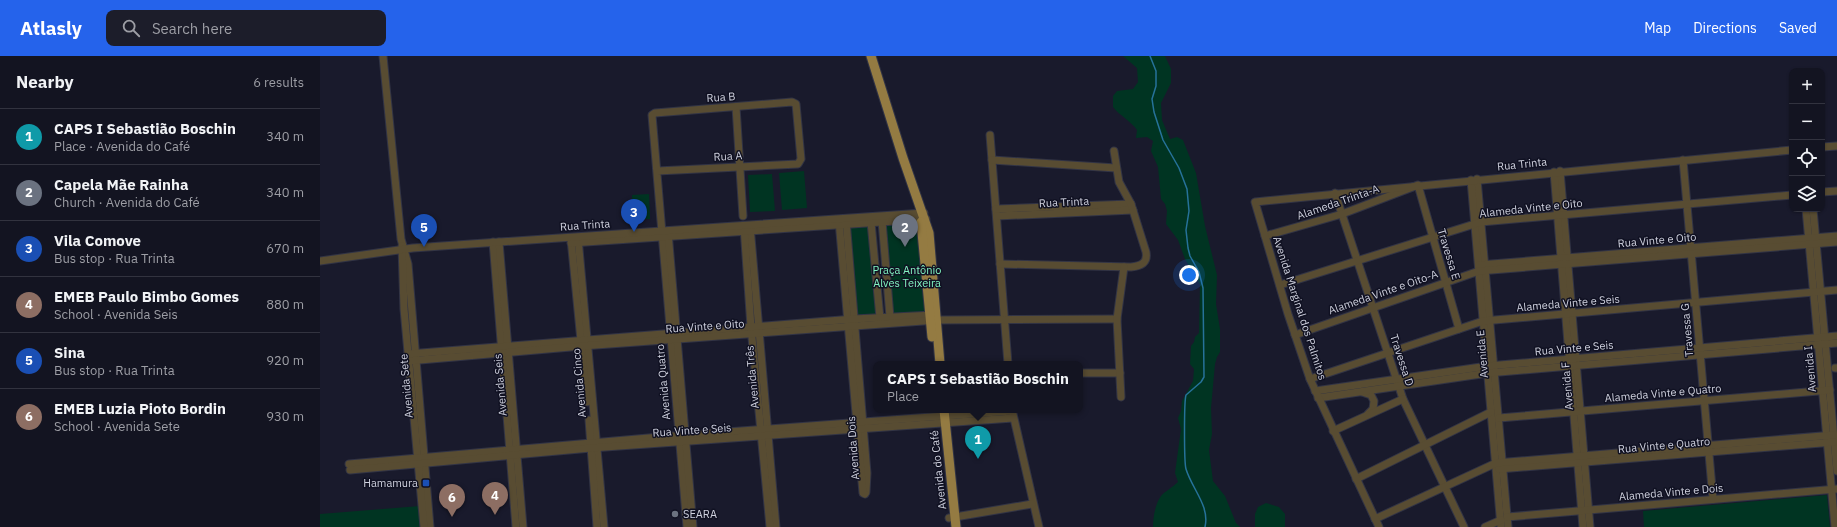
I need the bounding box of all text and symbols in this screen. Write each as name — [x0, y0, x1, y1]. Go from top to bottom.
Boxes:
search box — [106, 10, 386, 46]
text: Atlasly — [20, 16, 82, 40]
icon: search — [120, 17, 142, 39]
text: Search here — [152, 19, 232, 38]
text: Map — [1644, 19, 1671, 37]
text: Directions — [1693, 19, 1757, 37]
text: Saved — [1779, 19, 1817, 37]
map controls — [1789, 68, 1825, 212]
button: + — [1789, 68, 1825, 104]
text: Nearby — [16, 71, 74, 93]
text: 6 results — [253, 74, 304, 91]
street label: Rua B — [706, 89, 736, 105]
button: − — [1789, 104, 1825, 140]
text: CAPS I Sebastião Boschin — [54, 119, 236, 138]
text: 1 — [25, 128, 33, 145]
text: 340 m — [266, 128, 304, 145]
text: Place · Avenida do Café — [54, 138, 190, 155]
button: locate — [1789, 140, 1825, 176]
street label: Rua A — [713, 148, 743, 164]
street label: Rua Trinta — [1496, 154, 1548, 174]
text: Capela Mãe Rainha — [54, 175, 188, 194]
button: layers — [1789, 176, 1825, 212]
street label: Alameda Trinta-A — [1295, 181, 1381, 223]
text: 2 — [25, 184, 33, 201]
text: 340 m — [266, 184, 304, 201]
text: Church · Avenida do Café — [54, 194, 200, 211]
street label: Rua Trinta — [1039, 194, 1090, 210]
street label: Alameda Vinte e Oito — [1479, 196, 1583, 220]
pin: 3 — [621, 199, 647, 232]
pin: 5 — [411, 214, 437, 247]
pin: 2 — [892, 214, 918, 247]
street label: Rua Trinta — [559, 216, 611, 234]
street label: Travessa E — [1435, 227, 1463, 281]
street label: Rua Vinte e Oito — [1617, 230, 1697, 250]
text: Vila Comove — [54, 231, 141, 250]
street label: Avenida Marginal dos Palmitos — [1270, 234, 1330, 382]
text: 3 — [25, 240, 33, 257]
text: 670 m — [266, 240, 304, 257]
text: Bus stop · Rua Trinta — [54, 250, 175, 267]
park label: Praça Antônio Alves Teixeira — [873, 263, 941, 290]
your location — [1179, 265, 1199, 285]
street label: Alameda Vinte e Oito-A — [1326, 267, 1440, 317]
text: EMEB Paulo Bimbo Gomes — [54, 287, 239, 306]
street label: Alameda Vinte e Seis — [1516, 292, 1620, 314]
text: 4 — [25, 296, 33, 313]
text: 880 m — [266, 296, 304, 313]
street label: Travessa G — [1678, 303, 1696, 357]
text: School · Avenida Seis — [54, 306, 178, 323]
street label: Rua Vinte e Oito — [665, 316, 745, 336]
street label: Avenida E — [1473, 329, 1491, 379]
street label: Travessa D — [1387, 332, 1417, 388]
street label: Rua Vinte e Seis — [1534, 338, 1614, 358]
text: Sina — [54, 343, 85, 362]
street label: Avenida Quatro — [653, 344, 673, 420]
street label: Avenida Três — [742, 345, 762, 409]
street label: Avenida I — [1801, 345, 1819, 393]
street label: Avenida Cinco — [569, 348, 589, 418]
text: 5 — [25, 352, 33, 369]
text: 920 m — [266, 352, 304, 369]
street label: Avenida Sete — [396, 353, 416, 419]
street label: Avenida Seis — [490, 353, 510, 417]
popup — [873, 361, 1083, 413]
street label: Avenida F — [1558, 361, 1576, 411]
text: Bus stop · Rua Trinta — [54, 362, 175, 379]
text: CAPS I Sebastião Boschin — [887, 369, 1069, 388]
street label: Alameda Vinte e Quatro — [1604, 381, 1722, 405]
text: Place — [887, 388, 919, 405]
text: EMEB Luzia Pioto Bordin — [54, 399, 226, 418]
text: 6 — [25, 408, 33, 425]
text: 930 m — [266, 408, 304, 425]
street label: Avenida Dois — [844, 416, 862, 480]
text: School · Avenida Sete — [54, 418, 180, 435]
street label: Rua Vinte e Seis — [652, 420, 732, 440]
pin: 1 — [965, 426, 991, 459]
street label: Avenida do Café — [927, 430, 949, 510]
street label: Rua Vinte e Quatro — [1617, 434, 1711, 456]
place label: Hamamura — [363, 476, 418, 490]
marker: Hamamura — [421, 478, 431, 488]
street label: Alameda Vinte e Dois — [1618, 480, 1724, 504]
pin: 4 — [482, 482, 508, 515]
pin: 6 — [439, 484, 465, 517]
place label: SEARA — [683, 507, 717, 521]
marker: SEARA — [670, 509, 680, 519]

